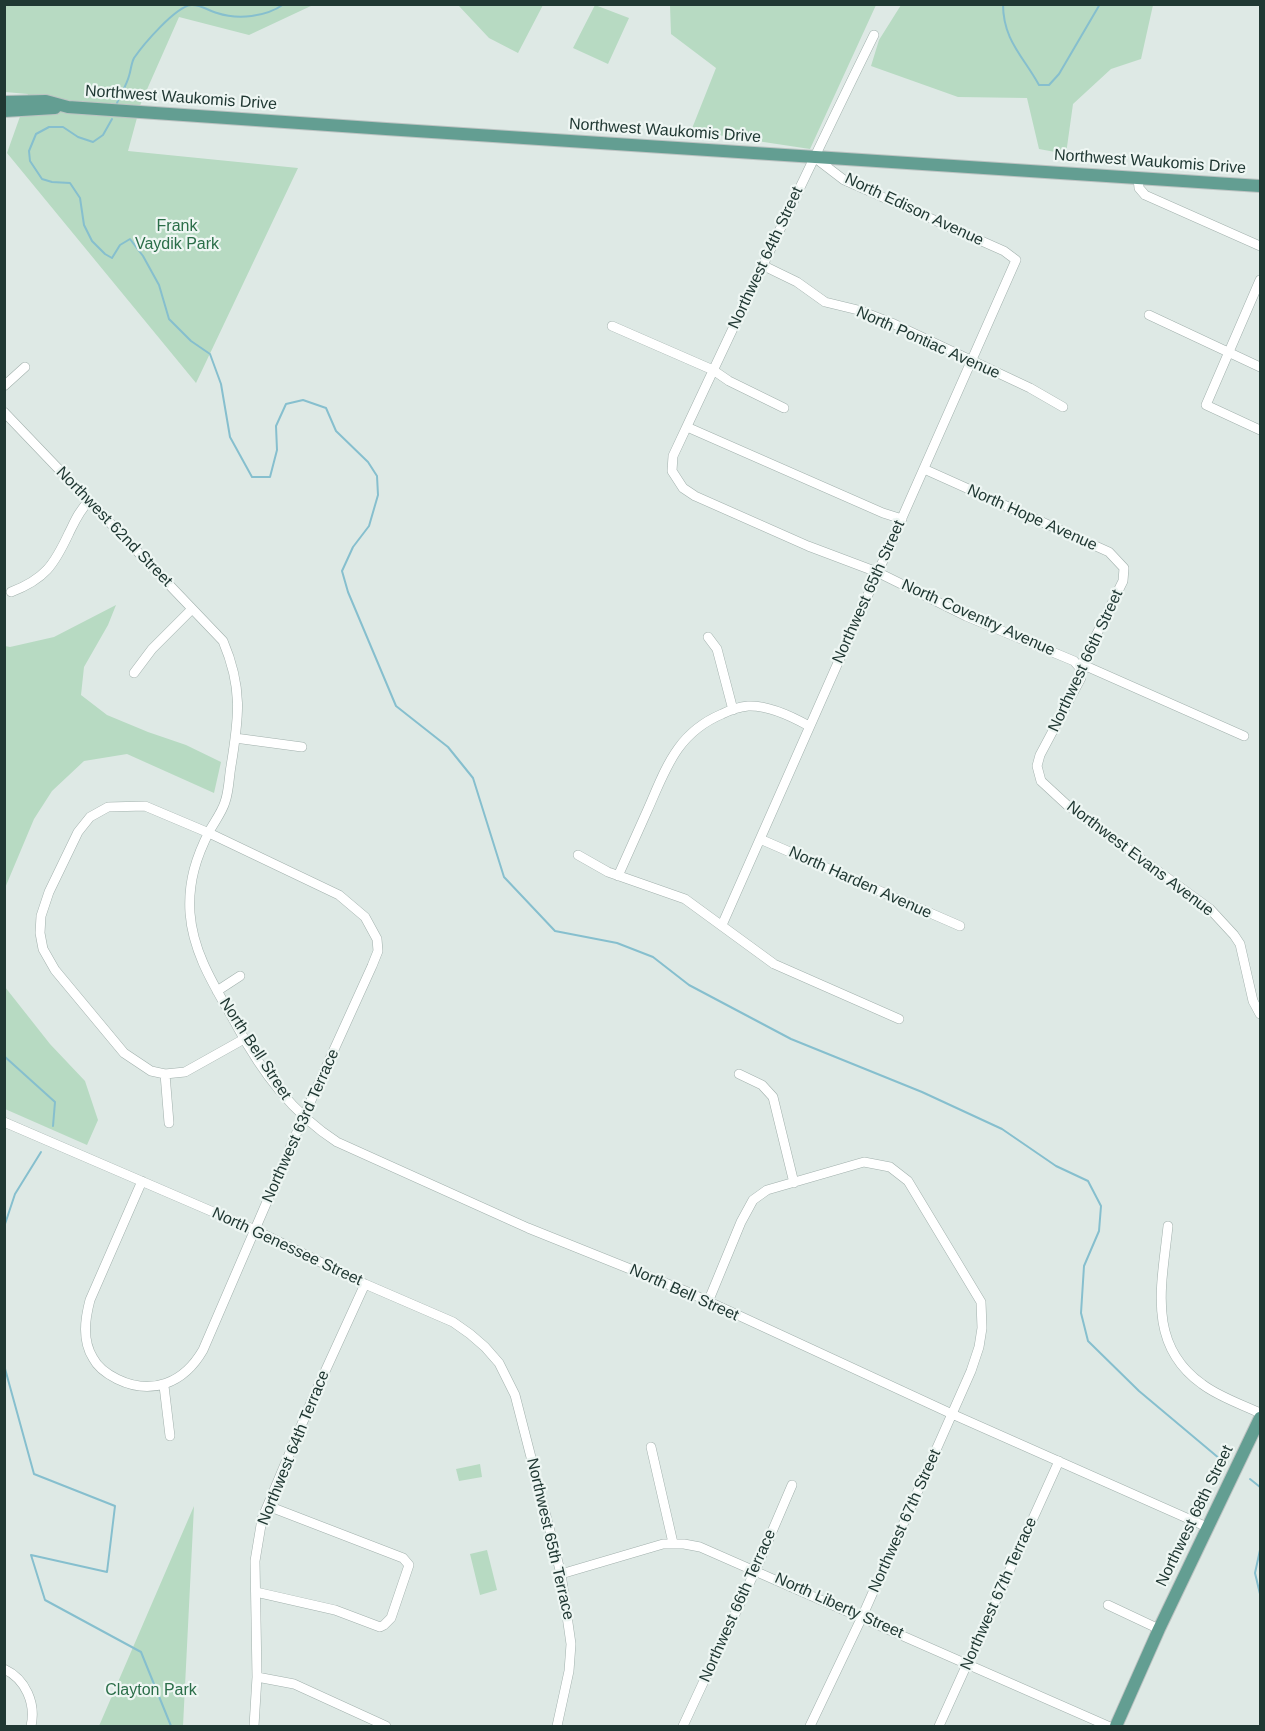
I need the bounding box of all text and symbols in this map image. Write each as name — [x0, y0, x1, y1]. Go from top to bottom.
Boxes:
street label: Northwest Waukomis Drive — [84, 82, 278, 114]
street label: Northwest Waukomis Drive — [568, 115, 762, 147]
street label: Northwest Waukomis Drive — [1053, 146, 1247, 178]
street label: North Edison Avenue — [842, 169, 986, 251]
street label: Northwest 64th Street — [725, 184, 807, 332]
park label: Frank Vaydik Park — [135, 217, 219, 255]
street label: North Pontiac Avenue — [853, 303, 1003, 383]
street label: Northwest 62nd Street — [52, 463, 176, 591]
street label: North Hope Avenue — [964, 481, 1100, 555]
street label: Northwest 65th Street — [829, 517, 909, 667]
street label: North Coventry Avenue — [898, 575, 1058, 661]
street label: Northwest 66th Street — [1045, 587, 1127, 735]
street label: Northwest Evans Avenue — [1063, 797, 1217, 921]
street label: North Harden Avenue — [786, 843, 934, 923]
street label: North Bell Street — [215, 995, 295, 1103]
street label: Northwest 63rd Terrace — [258, 1046, 344, 1206]
street label: North Genessee Street — [209, 1204, 365, 1290]
street label: North Bell Street — [626, 1260, 742, 1326]
street label: Northwest 64th Terrace — [254, 1368, 334, 1528]
street label: Northwest 68th Street — [1152, 1442, 1238, 1590]
street label: Northwest 67th Street — [865, 1446, 945, 1596]
street label: Northwest 65th Terrace — [522, 1456, 578, 1622]
street label: Northwest 67th Terrace — [957, 1515, 1041, 1673]
street label: Northwest 66th Terrace — [696, 1527, 780, 1685]
street label: North Liberty Street — [772, 1569, 906, 1643]
park label: Clayton Park — [105, 1681, 197, 1701]

